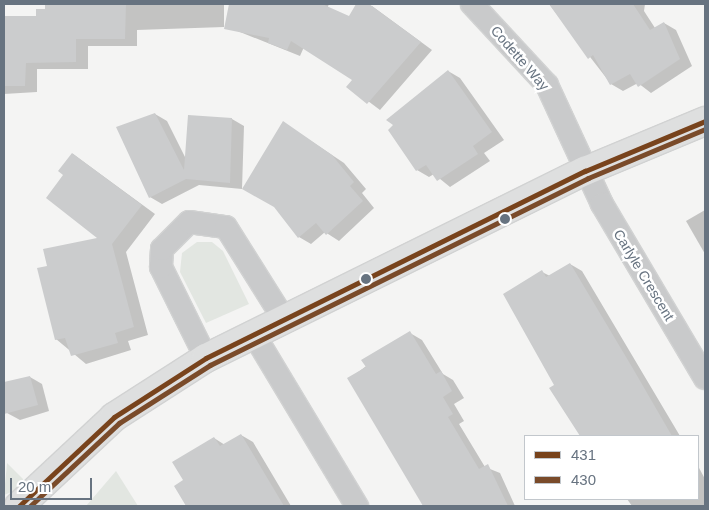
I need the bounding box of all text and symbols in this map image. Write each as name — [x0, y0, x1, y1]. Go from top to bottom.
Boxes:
street label: Codette Way — [487, 22, 553, 94]
unlabelled marker — [500, 214, 510, 224]
street label: Carlyle Crescent — [610, 226, 678, 324]
unlabelled marker — [361, 274, 371, 284]
legend — [524, 435, 699, 500]
text: 431 — [571, 446, 596, 463]
scale bar — [12, 468, 95, 500]
text: 430 — [571, 471, 596, 488]
text: 20 m — [18, 478, 51, 495]

